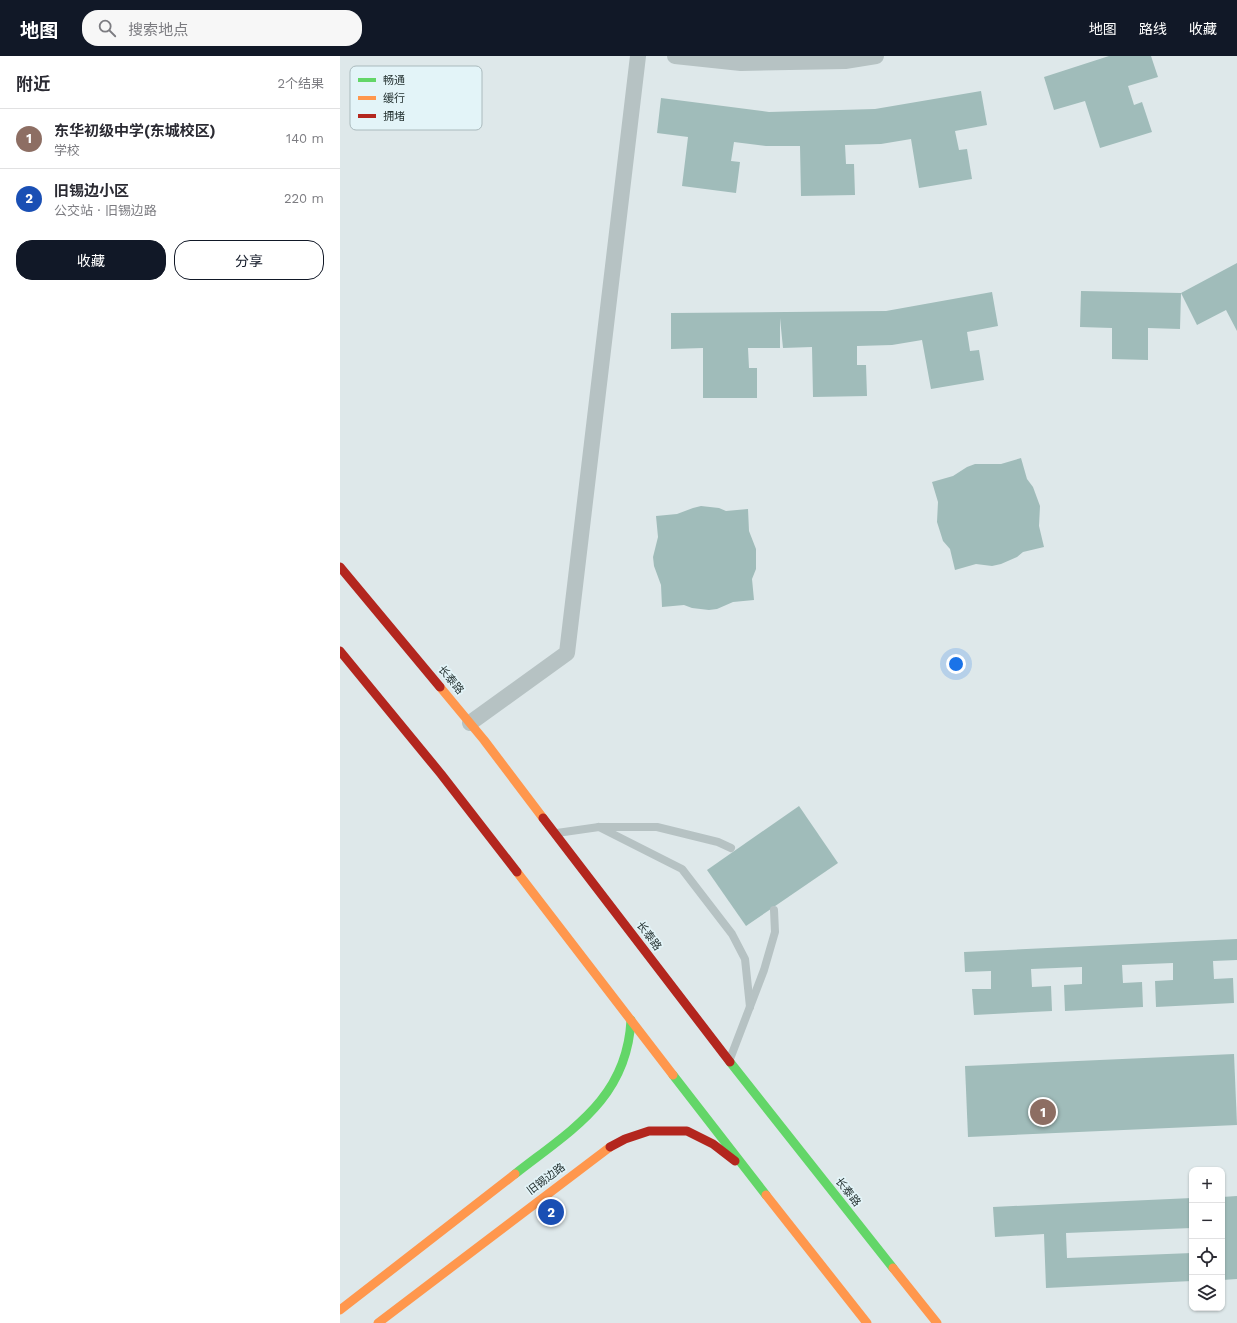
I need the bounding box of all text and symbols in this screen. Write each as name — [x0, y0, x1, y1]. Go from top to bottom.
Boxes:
search box — [82, 10, 362, 46]
icon: search — [96, 17, 118, 39]
text: 地图 — [20, 19, 58, 42]
text: 搜索地点 — [128, 21, 188, 39]
text: 地图 — [1089, 21, 1117, 37]
text: 路线 — [1139, 21, 1167, 37]
text: 收藏 — [1189, 21, 1217, 37]
legend — [350, 66, 482, 130]
text: 附近 — [16, 74, 50, 94]
text: 畅通 — [383, 74, 405, 87]
text: 2个结果 — [277, 76, 324, 91]
text: 缓行 — [383, 92, 405, 105]
text: 拥堵 — [383, 110, 405, 123]
text: 东华初级中学(东城校区) — [54, 122, 216, 140]
text: 1 — [26, 131, 32, 146]
text: 140 m — [286, 131, 324, 146]
text: 学校 — [54, 143, 80, 158]
text: 旧锡边小区 — [54, 182, 129, 200]
text: 2 — [25, 191, 33, 206]
text: 220 m — [284, 191, 324, 206]
text: 公交站 · 旧锡边路 — [54, 203, 157, 218]
button: 收藏 — [16, 240, 166, 280]
button: 分享 — [174, 240, 324, 280]
your location — [946, 654, 966, 674]
street label: 长泰路 — [435, 663, 467, 697]
street label: 长泰路 — [634, 919, 664, 953]
pin: 1 — [1030, 1097, 1056, 1127]
street label: 旧锡边路 — [525, 1161, 567, 1197]
map controls — [1189, 1167, 1225, 1311]
button: + — [1189, 1167, 1225, 1203]
street label: 长泰路 — [833, 1175, 863, 1209]
pin: 2 — [538, 1197, 564, 1227]
button: − — [1189, 1203, 1225, 1239]
button: locate — [1189, 1239, 1225, 1275]
button: layers — [1189, 1275, 1225, 1311]

